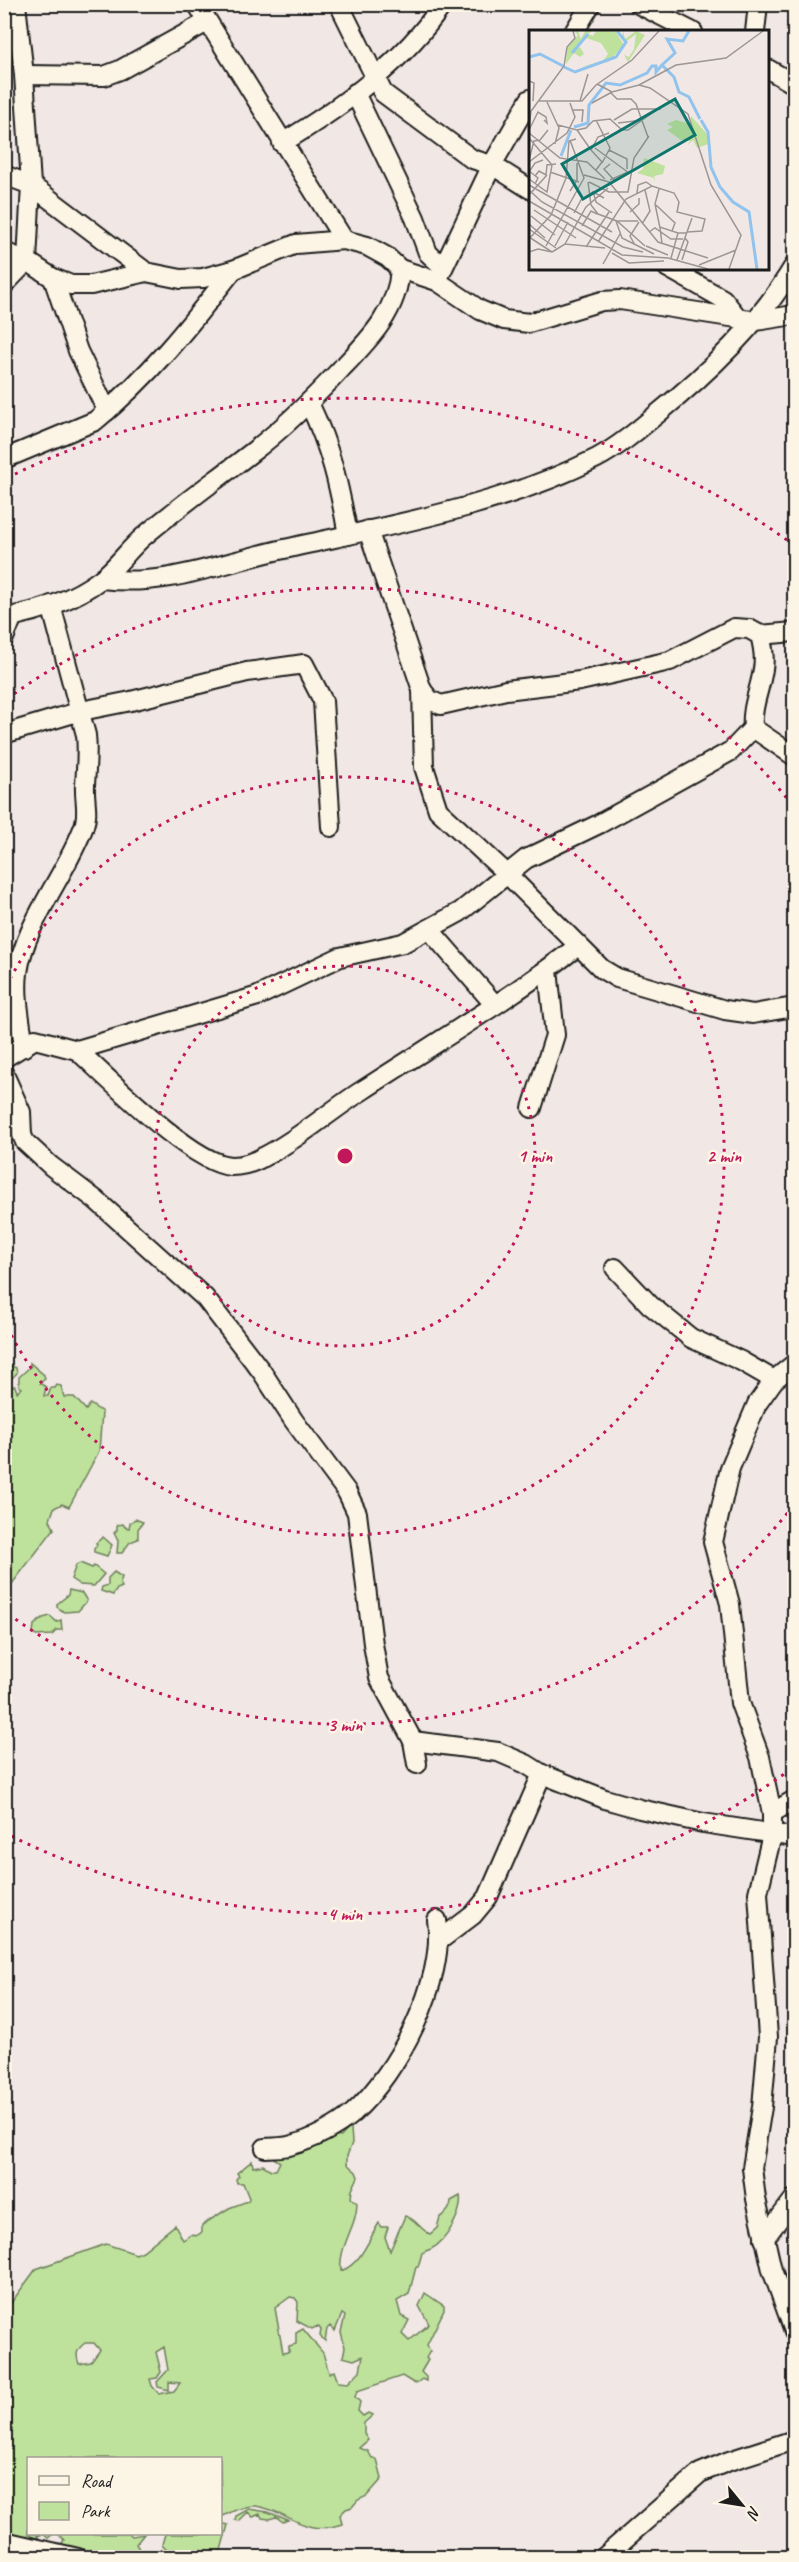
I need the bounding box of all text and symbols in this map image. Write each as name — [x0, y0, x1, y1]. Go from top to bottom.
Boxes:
inset map — [529, 30, 769, 270]
text: 1 min — [518, 1145, 553, 1167]
text: 2 min — [707, 1145, 742, 1167]
centre of rings — [335, 1146, 355, 1166]
text: 3 min — [328, 1714, 363, 1736]
text: 4 min — [328, 1903, 363, 1925]
legend — [27, 2457, 222, 2535]
text: Road — [81, 2470, 114, 2492]
north arrow — [712, 2475, 772, 2535]
text: Park — [81, 2500, 111, 2522]
text: N — [741, 2503, 765, 2524]

